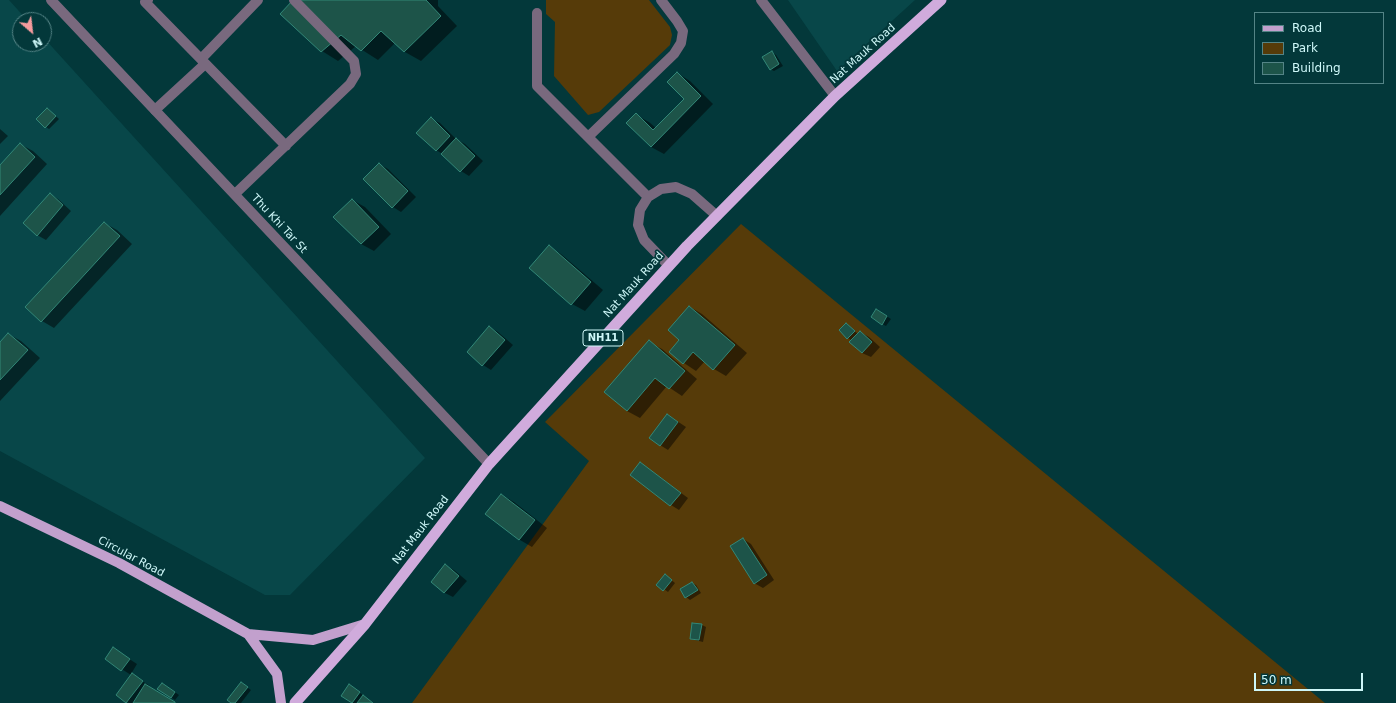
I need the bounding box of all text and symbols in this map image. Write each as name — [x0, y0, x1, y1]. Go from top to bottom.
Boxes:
north arrow — [12, 12, 52, 52]
legend — [1254, 12, 1384, 84]
street label: Nat Mauk Road — [828, 21, 898, 87]
text: Road — [1292, 21, 1322, 35]
text: N — [30, 34, 45, 50]
text: Park — [1292, 41, 1318, 55]
text: Building — [1292, 61, 1341, 75]
street label: Thu Khi Tar St — [248, 192, 310, 256]
street label: Nat Mauk Road — [601, 250, 667, 320]
road number: NH11 — [583, 330, 623, 346]
street label: Nat Mauk Road — [390, 493, 452, 567]
street label: Circular Road — [95, 534, 167, 580]
scale bar — [1256, 665, 1365, 691]
text: 50 m — [1261, 673, 1292, 687]

